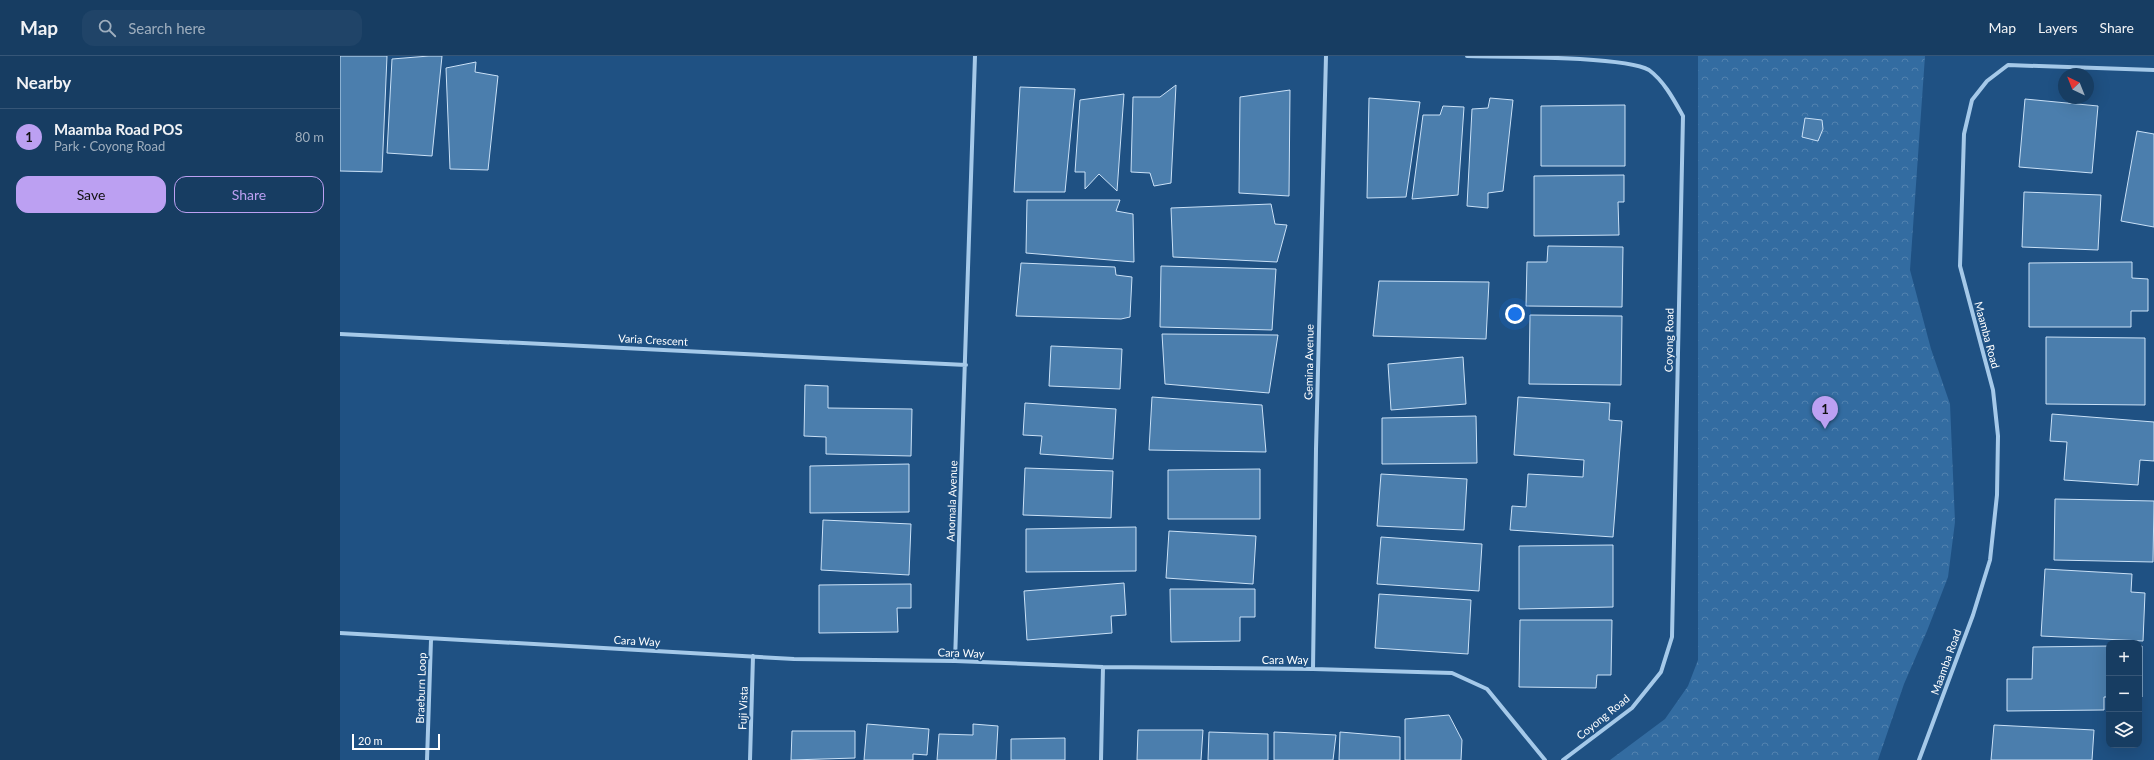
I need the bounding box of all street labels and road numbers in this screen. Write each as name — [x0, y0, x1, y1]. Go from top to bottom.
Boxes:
street label: Maamba Road — [1972, 300, 2003, 370]
street label: Coyong Road — [1661, 308, 1676, 372]
street label: Gemina Avenue — [1301, 324, 1316, 400]
street label: Varia Crescent — [618, 331, 688, 348]
street label: Anomala Avenue — [944, 460, 959, 542]
street label: Maamba Road — [1928, 627, 1963, 696]
street label: Cara Way — [613, 633, 661, 648]
street label: Cara Way — [937, 645, 985, 660]
street label: Braeburn Loop — [413, 652, 428, 724]
street label: Cara Way — [1262, 653, 1309, 666]
street label: Fuji Vista — [735, 686, 750, 730]
street label: Coyong Road — [1574, 691, 1632, 742]

